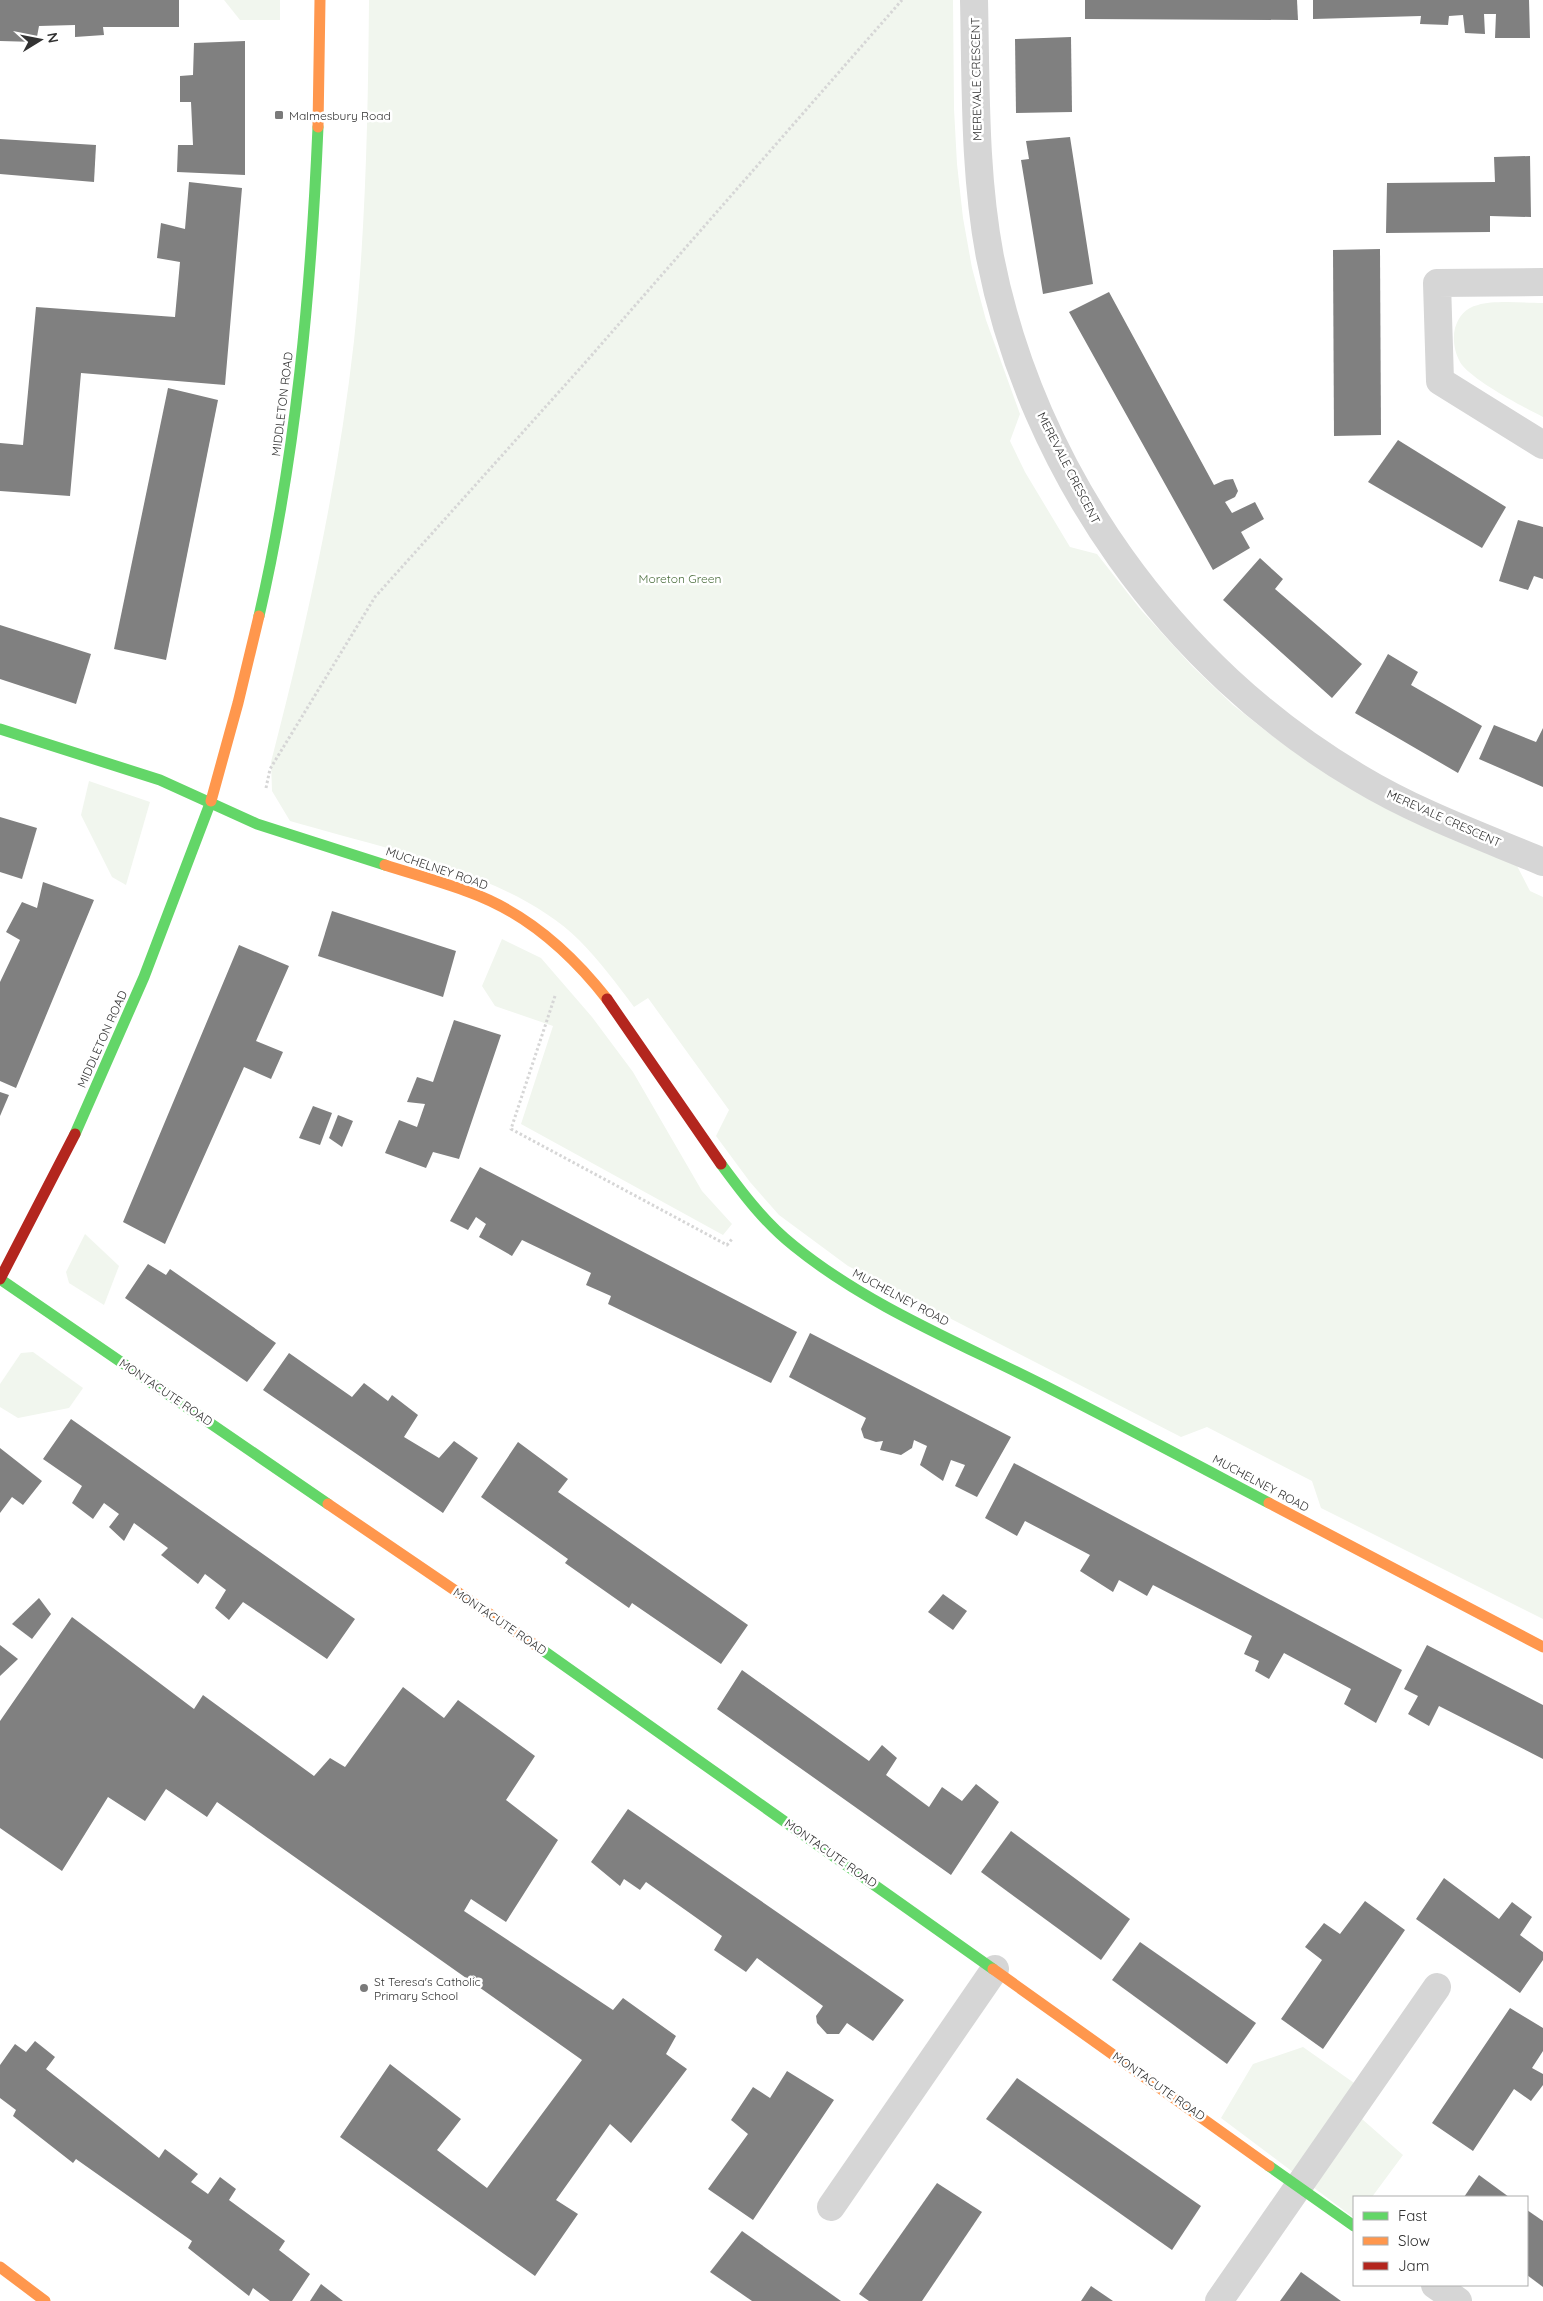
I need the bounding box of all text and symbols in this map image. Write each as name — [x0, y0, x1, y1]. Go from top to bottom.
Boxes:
north arrow — [15, 15, 65, 65]
street label: MEREVALE CRESCENT — [967, 17, 985, 141]
text: N — [43, 31, 63, 44]
place label: Malmesbury Road — [289, 108, 391, 123]
marker: Malmesbury Road — [273, 109, 285, 121]
street label: MIDDLETON ROAD — [268, 351, 296, 457]
street label: MEREVALE CRESCENT — [1034, 410, 1104, 526]
park label: Moreton Green — [639, 571, 721, 586]
street label: MEREVALE CRESCENT — [1385, 786, 1503, 850]
street label: MUCHELNEY ROAD — [384, 843, 490, 893]
street label: MIDDLETON ROAD — [74, 988, 130, 1090]
street label: MUCHELNEY ROAD — [850, 1265, 952, 1329]
street label: MONTACUTE ROAD — [116, 1355, 216, 1429]
street label: MUCHELNEY ROAD — [1210, 1451, 1312, 1515]
street label: MONTACUTE ROAD — [450, 1584, 550, 1658]
street label: MONTACUTE ROAD — [782, 1815, 880, 1891]
place label: St Teresa's Catholic Primary School — [374, 1974, 481, 2003]
marker: St Teresa's Catholic Primary School — [358, 1982, 370, 1994]
street label: MONTACUTE ROAD — [1110, 2048, 1208, 2124]
legend — [1353, 2196, 1528, 2286]
text: Fast — [1398, 2206, 1427, 2225]
text: Slow — [1398, 2231, 1430, 2250]
text: Jam — [1398, 2256, 1429, 2275]

